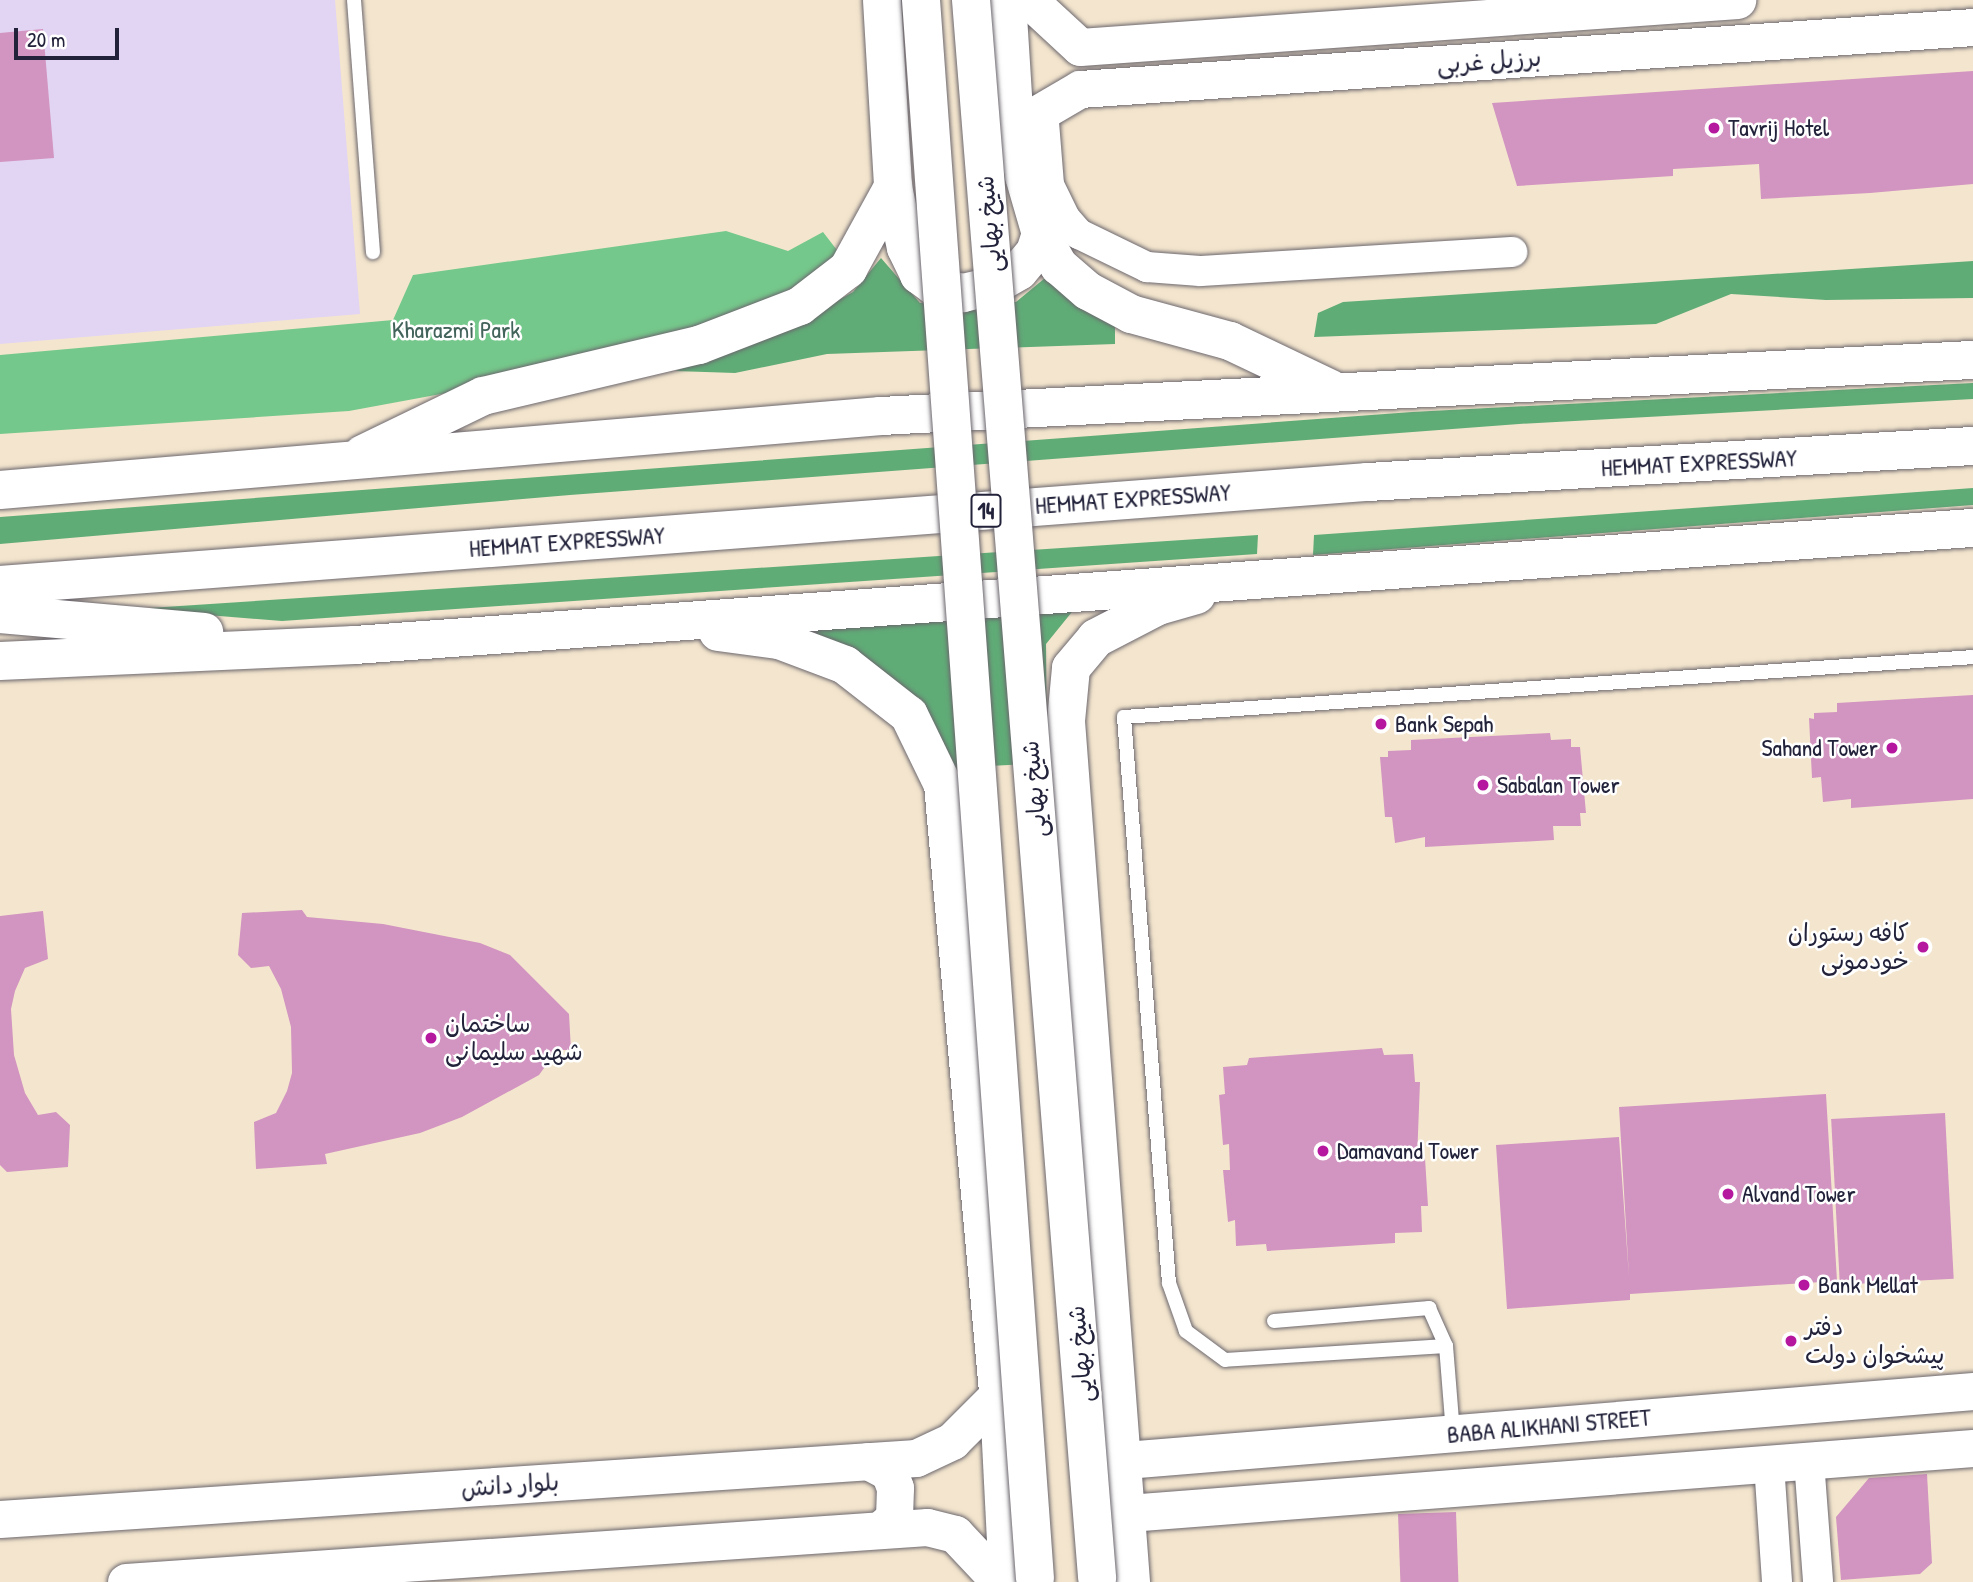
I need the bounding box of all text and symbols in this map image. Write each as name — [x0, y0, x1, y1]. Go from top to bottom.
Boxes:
scale bar — [18, 14, 122, 58]
text: 20 m — [27, 25, 65, 54]
street label: برزیل غربی — [1436, 43, 1542, 79]
place label: Tavrij Hotel — [1728, 114, 1829, 142]
marker: Tavrij Hotel — [1706, 120, 1722, 136]
street label: شیخ بهایی — [970, 174, 1008, 274]
park label: Kharazmi Park — [392, 316, 520, 344]
street label: HEMMAT EXPRESSWAY — [1600, 443, 1798, 483]
street label: HEMMAT EXPRESSWAY — [1034, 478, 1232, 520]
road number: 14 — [970, 491, 1002, 530]
street label: HEMMAT EXPRESSWAY — [468, 521, 666, 563]
place label: Bank Sepah — [1395, 710, 1493, 738]
marker: Bank Sepah — [1373, 716, 1389, 732]
place label: Sahand Tower — [1762, 734, 1878, 762]
street label: شیخ بهایی — [1015, 739, 1053, 839]
marker: Sahand Tower — [1884, 740, 1900, 756]
place label: Sabalan Tower — [1497, 771, 1620, 799]
marker: Sabalan Tower — [1475, 777, 1491, 793]
place label: کافه رستوران خودمونی — [1788, 919, 1909, 975]
marker: کافه رستوران خودمونی — [1915, 939, 1931, 955]
place label: ساختمان شهید سلیمانی — [445, 1010, 583, 1066]
marker: ساختمان شهید سلیمانی — [423, 1030, 439, 1046]
place label: Damavand Tower — [1337, 1137, 1479, 1165]
marker: Damavand Tower — [1315, 1143, 1331, 1159]
place label: Alvand Tower — [1742, 1180, 1856, 1208]
marker: Alvand Tower — [1720, 1186, 1736, 1202]
place label: Bank Mellat — [1818, 1271, 1918, 1299]
marker: Bank Mellat — [1796, 1277, 1812, 1293]
street label: شیخ بهایی — [1061, 1304, 1099, 1404]
place label: دفتر پیشخوان دولت — [1805, 1313, 1944, 1369]
marker: دفتر پیشخوان دولت — [1783, 1333, 1799, 1349]
street label: BABA ALIKHANI STREET — [1446, 1403, 1652, 1449]
street label: بلوار دانش — [460, 1467, 560, 1503]

